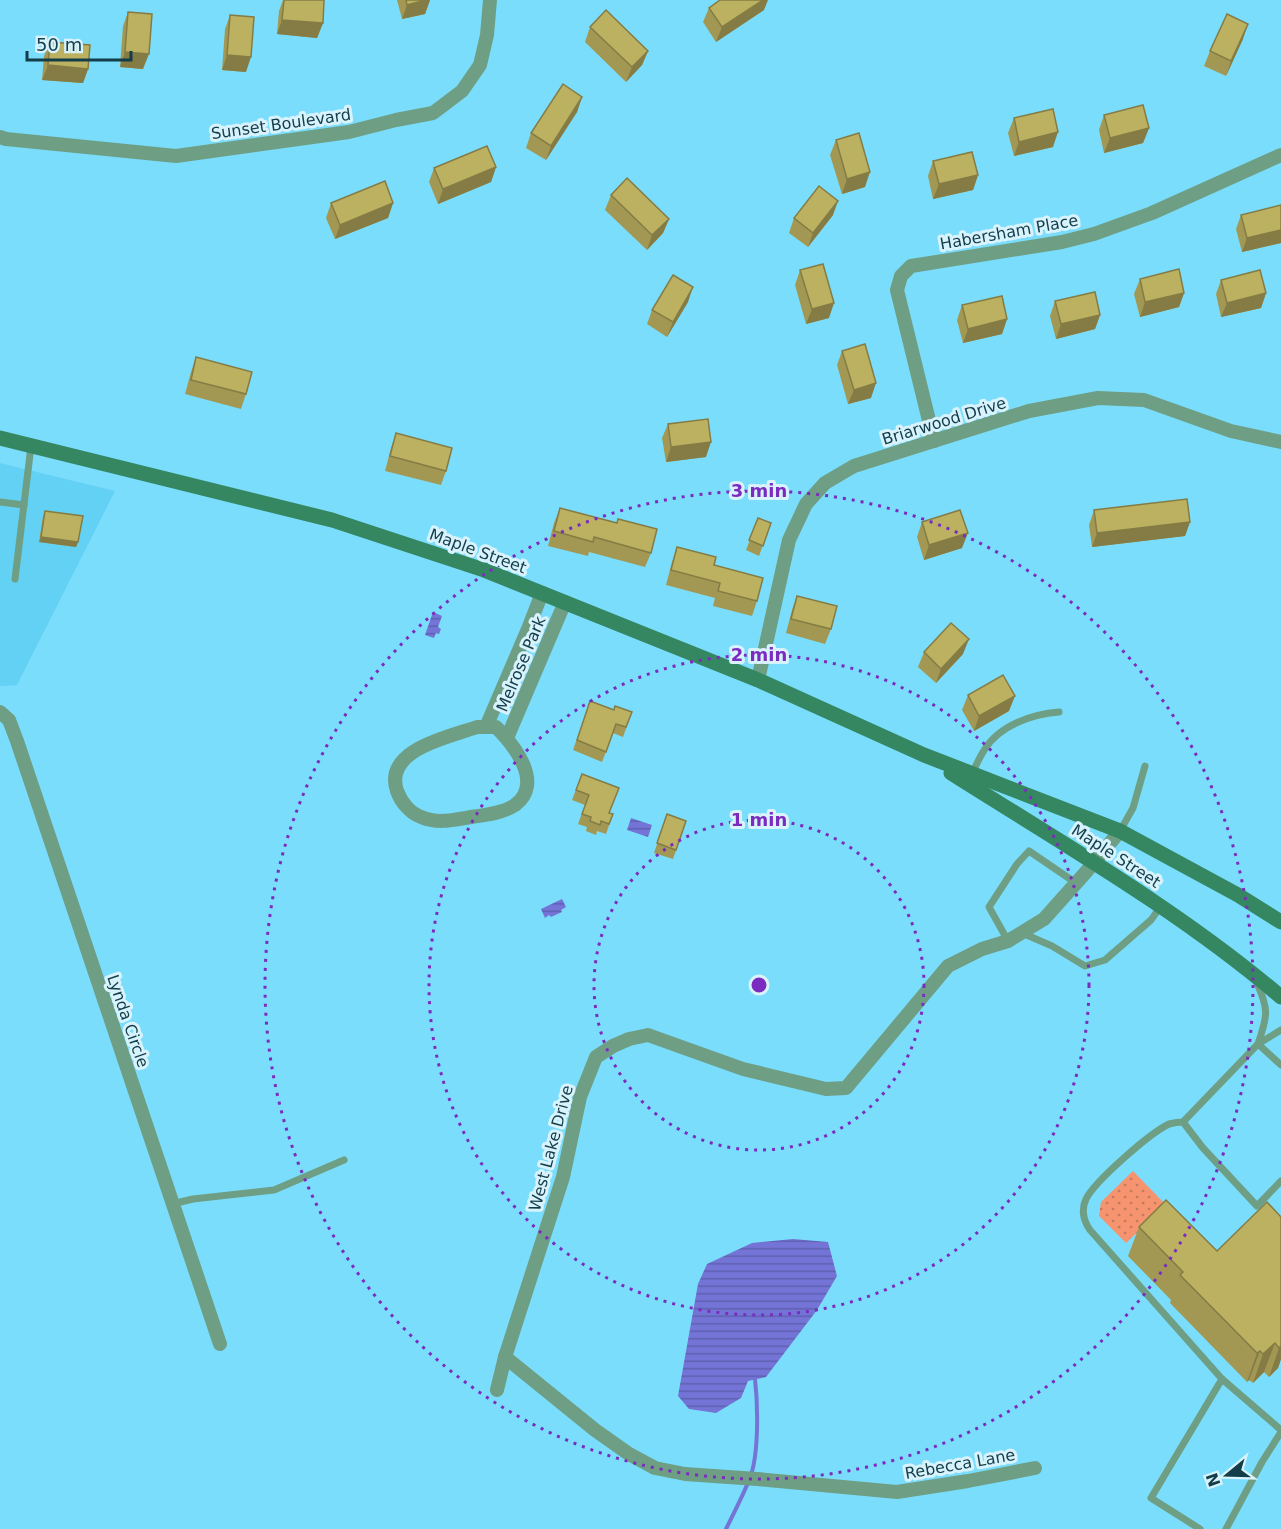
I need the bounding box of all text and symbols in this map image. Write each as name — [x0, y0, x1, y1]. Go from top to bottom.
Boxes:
scale bar — [27, 24, 130, 62]
text: 50 m — [36, 34, 82, 55]
street label: Sunset Boulevard — [210, 105, 352, 143]
street label: Habersham Place — [938, 210, 1080, 254]
street label: Briarwood Drive — [880, 393, 1008, 449]
text: 3 min — [731, 480, 787, 501]
street label: Maple Street — [427, 525, 529, 577]
street label: Melrose Park — [492, 613, 550, 715]
text: 2 min — [731, 644, 787, 665]
text: 1 min — [731, 809, 787, 830]
street label: Maple Street — [1068, 820, 1164, 892]
street label: Lynda Circle — [103, 972, 153, 1070]
centre of rings — [749, 975, 769, 995]
street label: West Lake Drive — [525, 1083, 577, 1213]
street label: Rebecca Lane — [903, 1445, 1017, 1483]
north arrow — [1197, 1445, 1257, 1505]
text: N — [1202, 1470, 1224, 1489]

